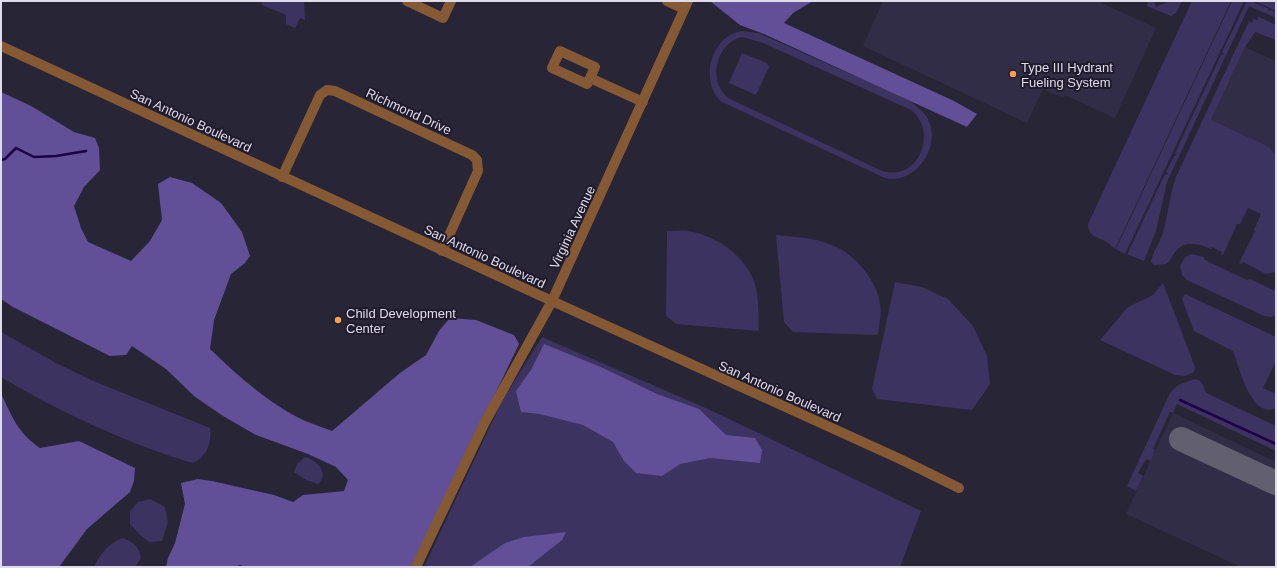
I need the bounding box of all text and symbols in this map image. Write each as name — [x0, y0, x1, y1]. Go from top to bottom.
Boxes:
place label: Type III Hydrant Fueling System — [1021, 60, 1113, 90]
marker: Type III Hydrant Fueling System — [1008, 69, 1018, 79]
street label: Richmond Drive — [364, 85, 454, 138]
street label: San Antonio Boulevard — [128, 86, 254, 155]
street label: Virginia Avenue — [547, 183, 598, 271]
street label: San Antonio Boulevard — [422, 222, 548, 291]
place label: Child Development Center — [346, 306, 456, 336]
marker: Child Development Center — [333, 315, 343, 325]
street label: San Antonio Boulevard — [716, 358, 843, 425]

